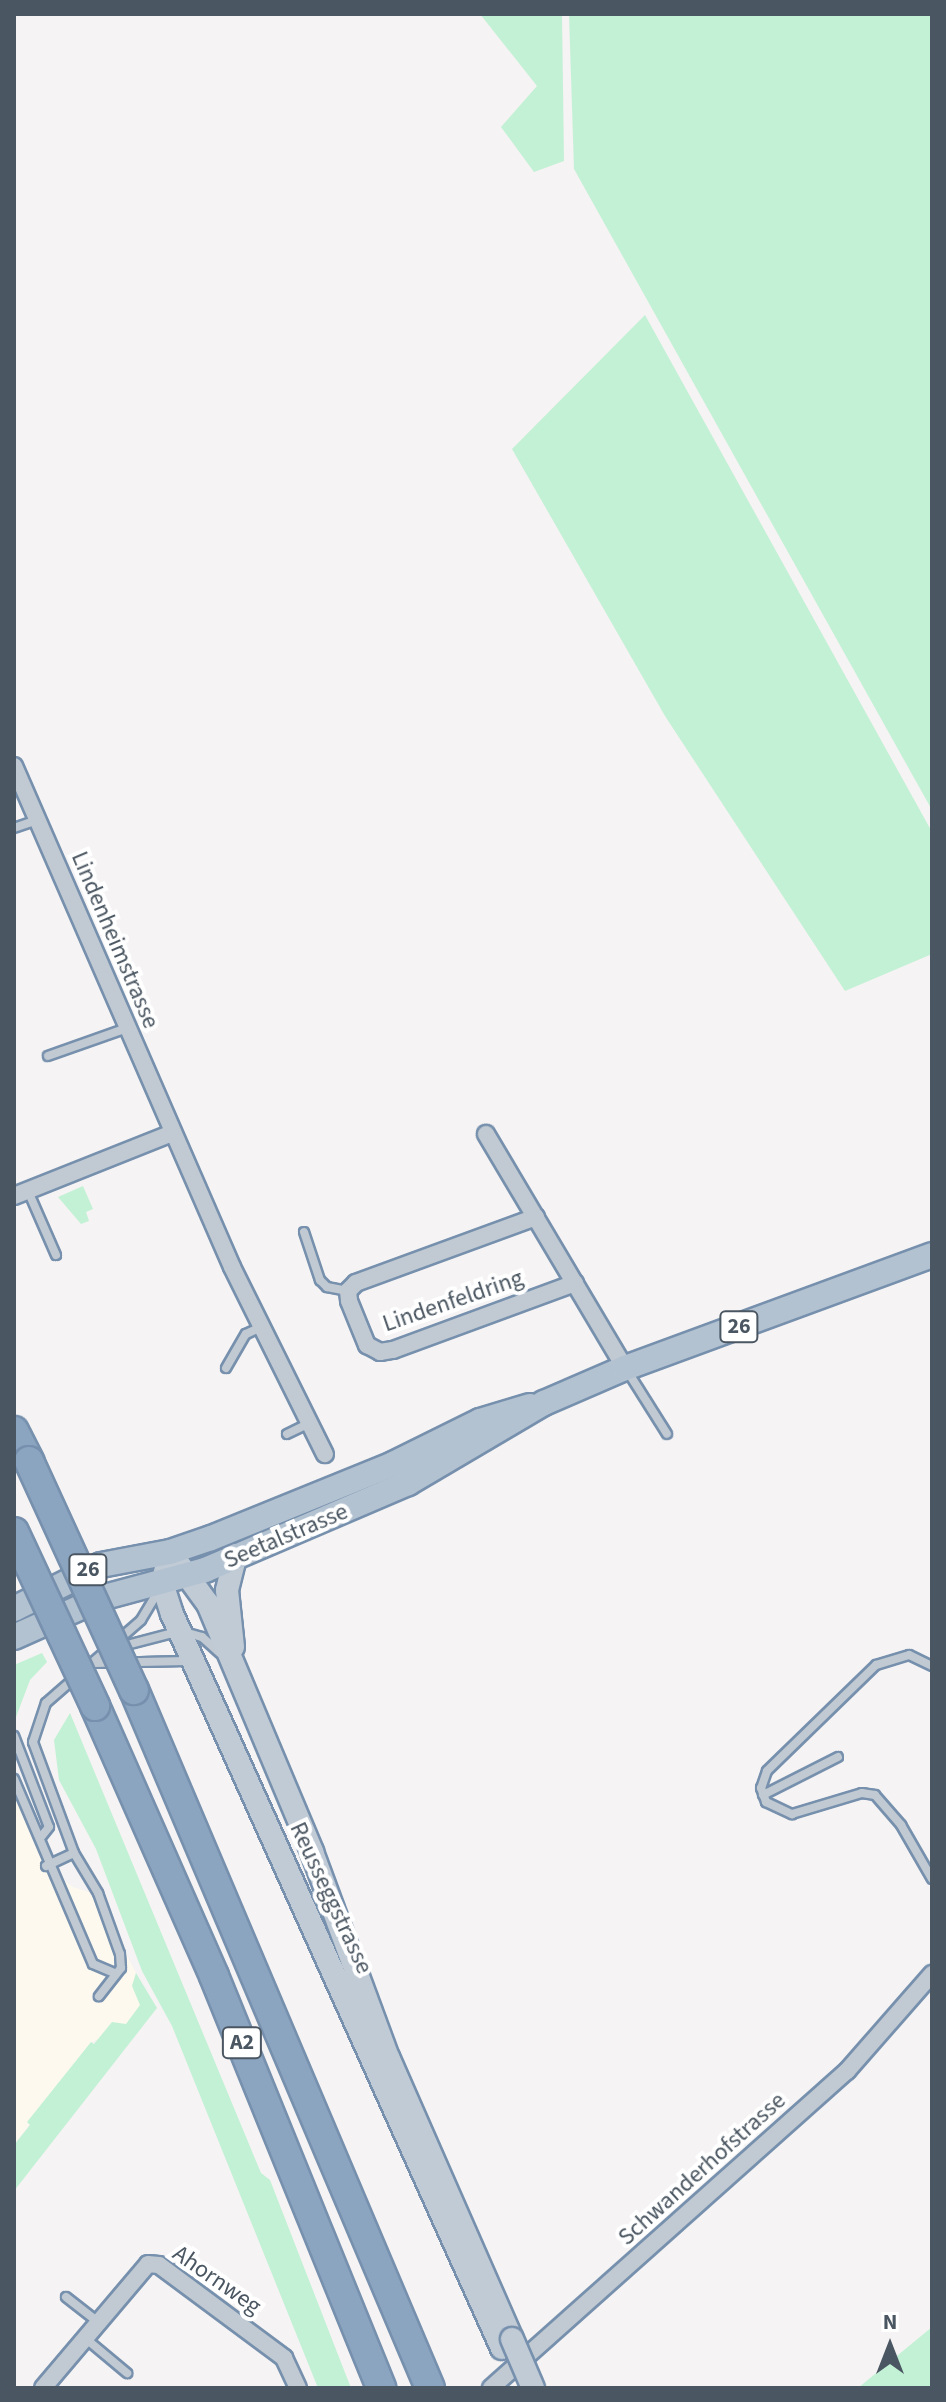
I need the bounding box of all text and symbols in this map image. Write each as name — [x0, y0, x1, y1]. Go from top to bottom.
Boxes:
street label: Lindenheimstrasse — [65, 847, 165, 1033]
street label: Lindenfeldring — [379, 1264, 527, 1338]
road number: 26 — [719, 1309, 759, 1345]
street label: Seetalstrasse — [220, 1497, 352, 1575]
road number: 26 — [68, 1552, 108, 1588]
street label: Reusseggstrasse — [283, 1818, 379, 1978]
road number: A2 — [220, 2025, 264, 2061]
street label: Schwanderhofstrasse — [612, 2086, 792, 2252]
street label: Ahornweg — [167, 2239, 267, 2321]
north arrow — [850, 2306, 930, 2386]
text: N — [883, 2306, 897, 2338]

